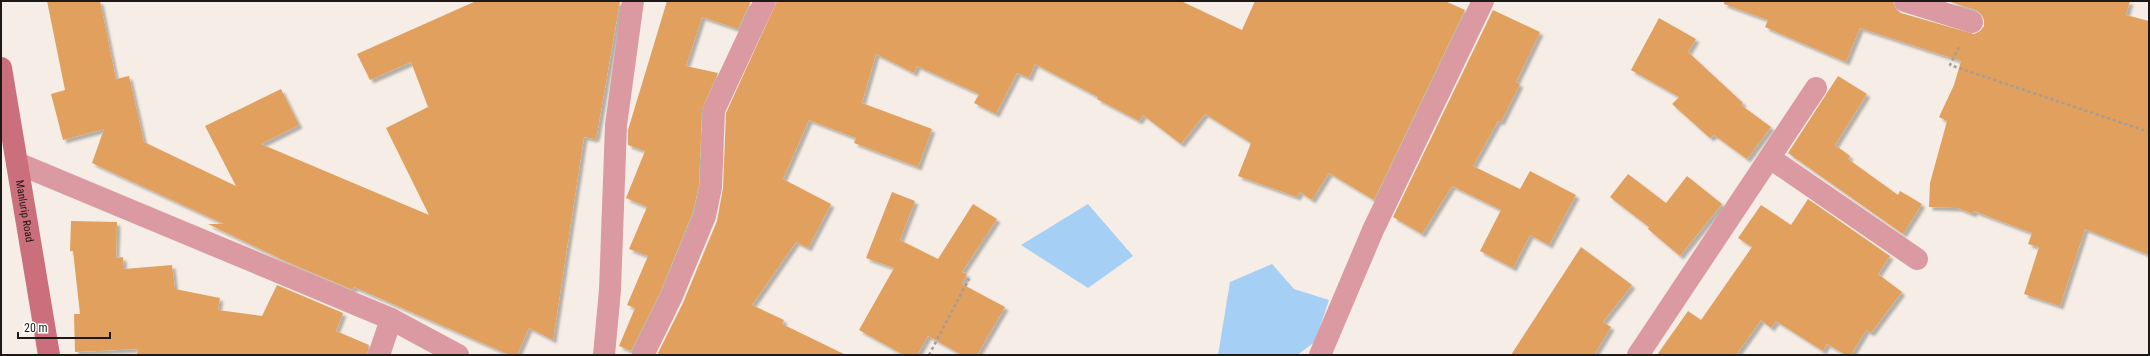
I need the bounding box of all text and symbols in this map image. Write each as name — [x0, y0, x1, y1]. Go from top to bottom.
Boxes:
street label: Manlurip Road — [13, 179, 37, 243]
scale bar — [18, 314, 110, 340]
text: 20 m — [24, 321, 48, 335]

